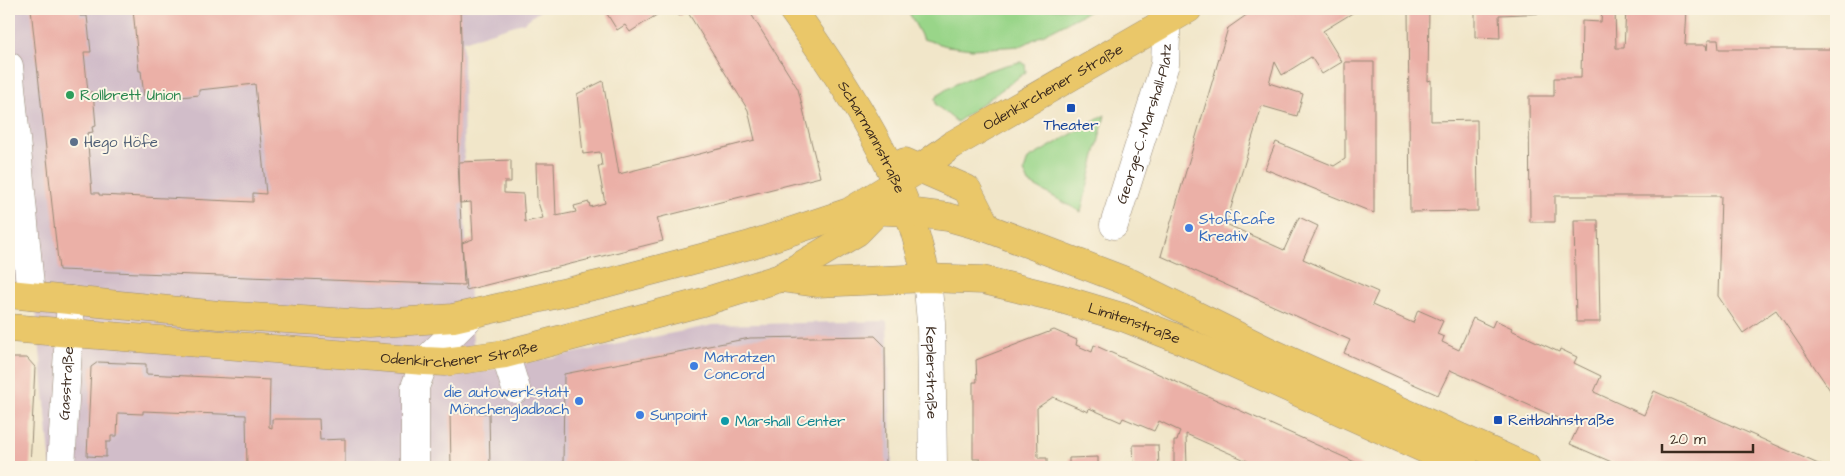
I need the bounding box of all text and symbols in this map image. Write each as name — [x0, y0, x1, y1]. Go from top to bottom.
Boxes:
street label: Odenkirchener Straße — [979, 39, 1127, 136]
street label: George-C.-Marshall-Platz — [1111, 43, 1177, 207]
street label: Scharmannstraße — [832, 77, 910, 197]
place label: Rollbrett Union — [80, 85, 181, 106]
marker: Rollbrett Union — [64, 89, 76, 101]
marker: Theater — [1065, 102, 1077, 114]
place label: Theater — [1044, 115, 1098, 136]
place label: Hego Höfe — [84, 132, 158, 154]
marker: Hego Höfe — [68, 136, 80, 148]
place label: Stoffcafe Kreativ — [1199, 209, 1275, 247]
marker: Stoffcafe Kreativ — [1183, 222, 1195, 234]
street label: Limitenstraße — [1086, 298, 1183, 350]
street label: Keplerstraße — [920, 326, 942, 419]
street label: Odenkirchener Straße — [380, 336, 540, 373]
street label: Gasstraße — [54, 346, 79, 421]
place label: Matratzen Concord — [704, 347, 776, 385]
marker: Matratzen Concord — [688, 360, 700, 372]
place label: die autowerkstatt Mönchengladbach — [444, 382, 570, 421]
marker: die autowerkstatt Mönchengladbach — [573, 395, 585, 407]
place label: Sunpoint — [650, 405, 707, 426]
marker: Sunpoint — [634, 409, 646, 421]
place label: Reitbahnstraße — [1508, 410, 1614, 431]
place label: Marshall Center — [735, 411, 845, 432]
marker: Reitbahnstraße — [1492, 414, 1504, 426]
marker: Marshall Center — [719, 415, 731, 427]
scale bar — [1662, 421, 1754, 453]
text: 20 m — [1670, 429, 1706, 450]

